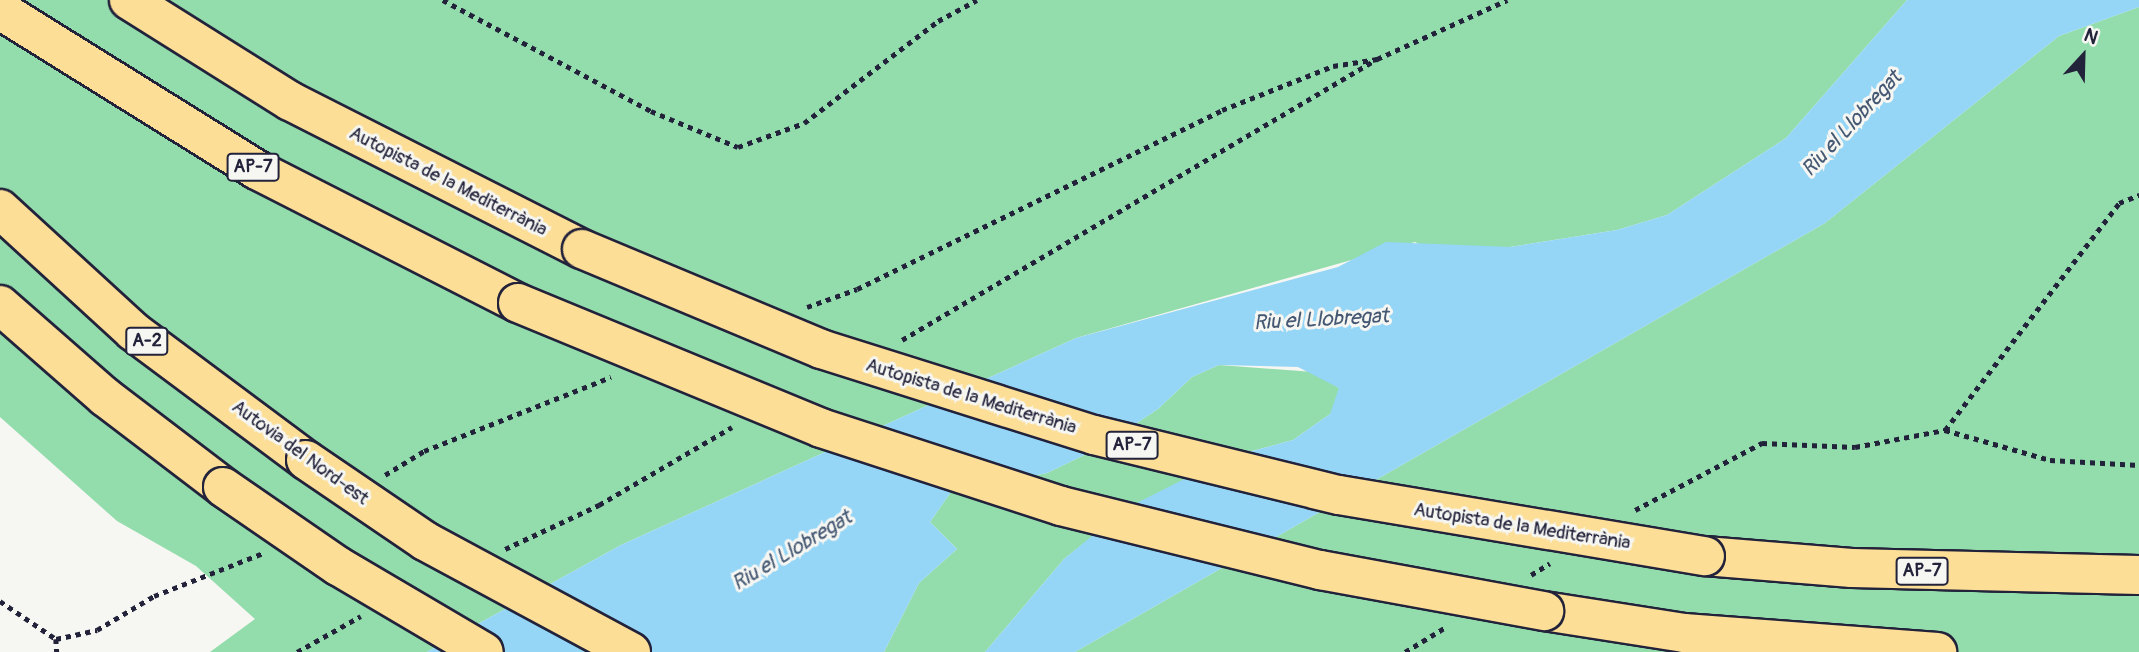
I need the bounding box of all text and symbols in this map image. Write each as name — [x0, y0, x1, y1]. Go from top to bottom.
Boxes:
north arrow — [2048, 21, 2118, 91]
text: N — [2080, 23, 2101, 50]
water label: Riu el Llobregat — [1797, 66, 1907, 182]
street label: Autopista de la Mediterrània — [345, 122, 551, 242]
road number: AP-7 — [225, 152, 281, 182]
water label: Riu el Llobregat — [1253, 304, 1389, 336]
road number: A-2 — [124, 326, 170, 356]
street label: Autopista de la Mediterrània — [863, 354, 1079, 440]
street label: Autovia del Nord-est — [227, 396, 373, 510]
road number: AP-7 — [1104, 430, 1160, 460]
street label: Autopista de la Mediterrània — [1412, 499, 1632, 555]
water label: Riu el Llobregat — [728, 505, 856, 597]
road number: AP-7 — [1894, 556, 1950, 586]

